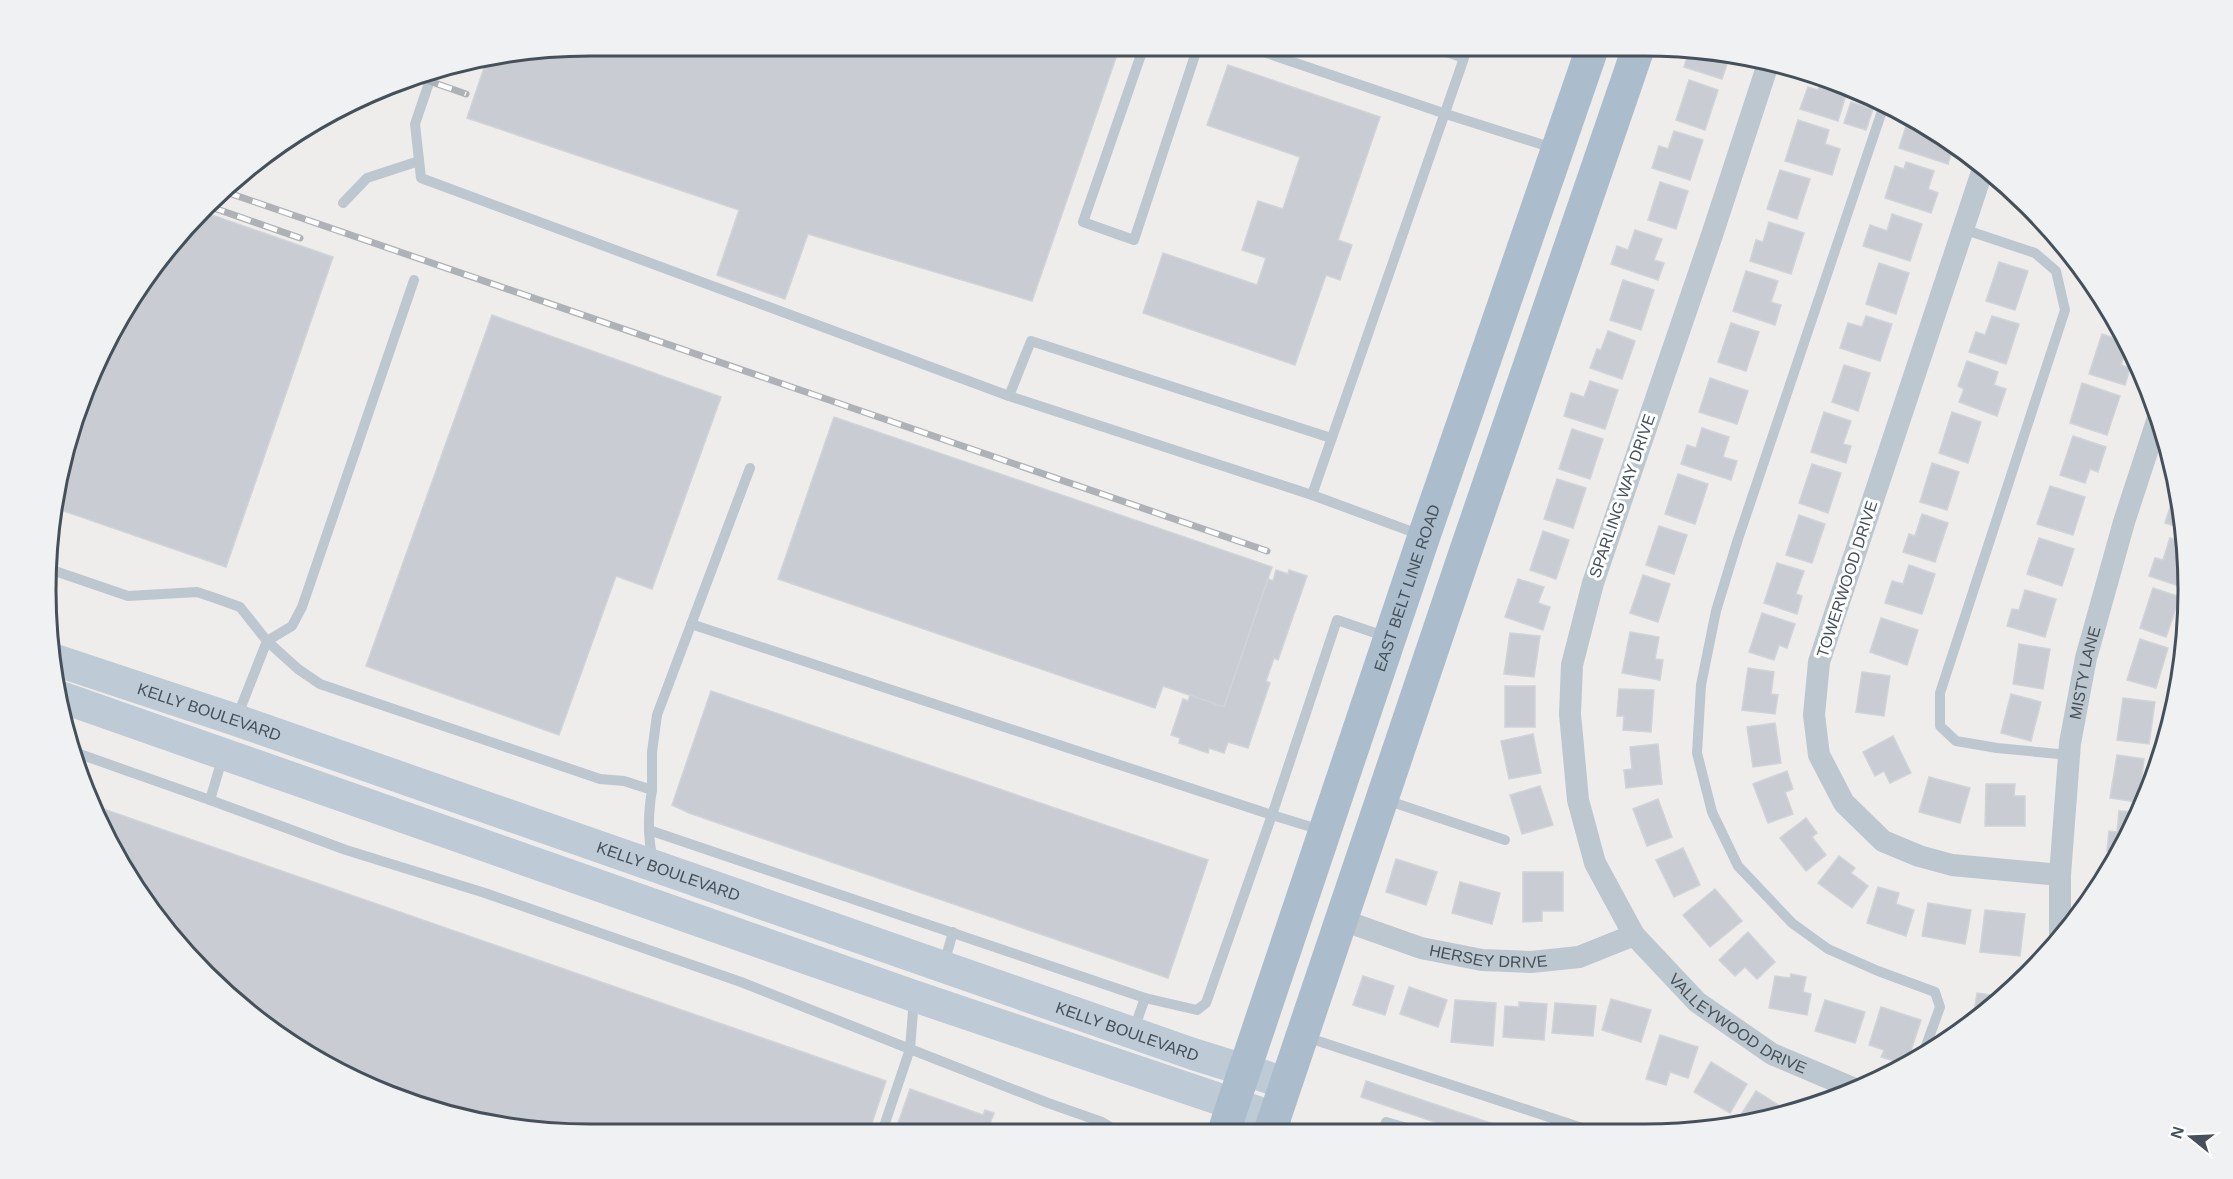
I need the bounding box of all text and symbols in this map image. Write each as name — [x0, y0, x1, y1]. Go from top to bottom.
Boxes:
street label: SPARLING WAY DRIVE — [1586, 412, 1658, 580]
street label: TOWERWOOD DRIVE — [1814, 498, 1880, 660]
street label: EAST BELT LINE ROAD — [1371, 502, 1443, 674]
street label: MISTY LANE — [2066, 624, 2103, 721]
street label: KELLY BOULEVARD — [136, 680, 283, 744]
street label: KELLY BOULEVARD — [595, 838, 742, 904]
street label: HERSEY DRIVE — [1428, 941, 1548, 971]
street label: VALLEYWOOD DRIVE — [1666, 970, 1809, 1076]
street label: KELLY BOULEVARD — [1054, 998, 1201, 1064]
north arrow — [2161, 1107, 2221, 1167]
text: N — [2167, 1124, 2187, 1141]

